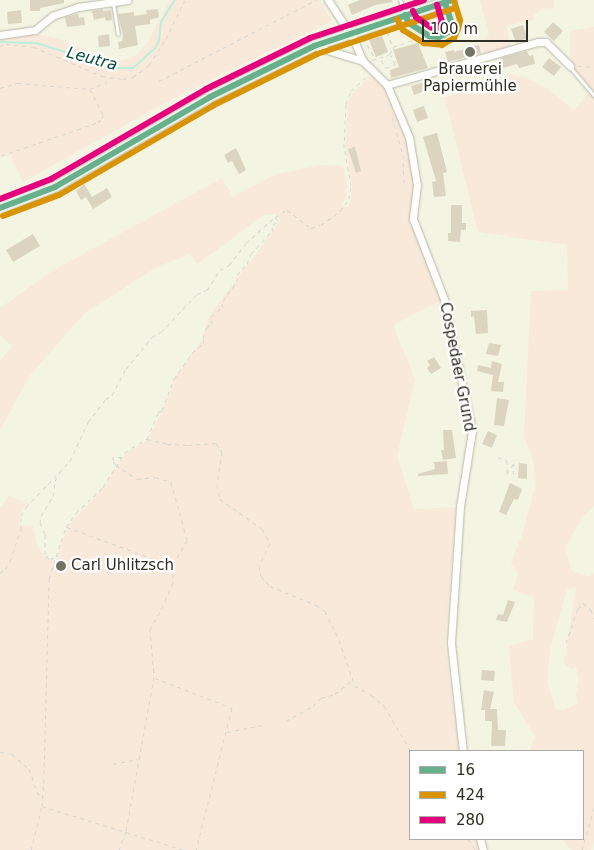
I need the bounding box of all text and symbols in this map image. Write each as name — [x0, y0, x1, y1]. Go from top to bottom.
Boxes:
scale bar — [424, 10, 530, 42]
text: 100 m — [430, 20, 478, 38]
water label: Leutra — [65, 43, 119, 75]
marker: Brauerei Papiermühle — [464, 46, 476, 58]
place label: Brauerei Papiermühle — [423, 60, 517, 95]
street label: Cospedaer Grund — [436, 301, 478, 433]
place label: Carl Uhlitzsch — [71, 557, 174, 575]
marker: Carl Uhlitzsch — [55, 560, 67, 572]
legend — [409, 750, 584, 840]
text: 16 — [456, 761, 475, 779]
text: 424 — [456, 786, 485, 804]
text: 280 — [456, 811, 485, 829]

